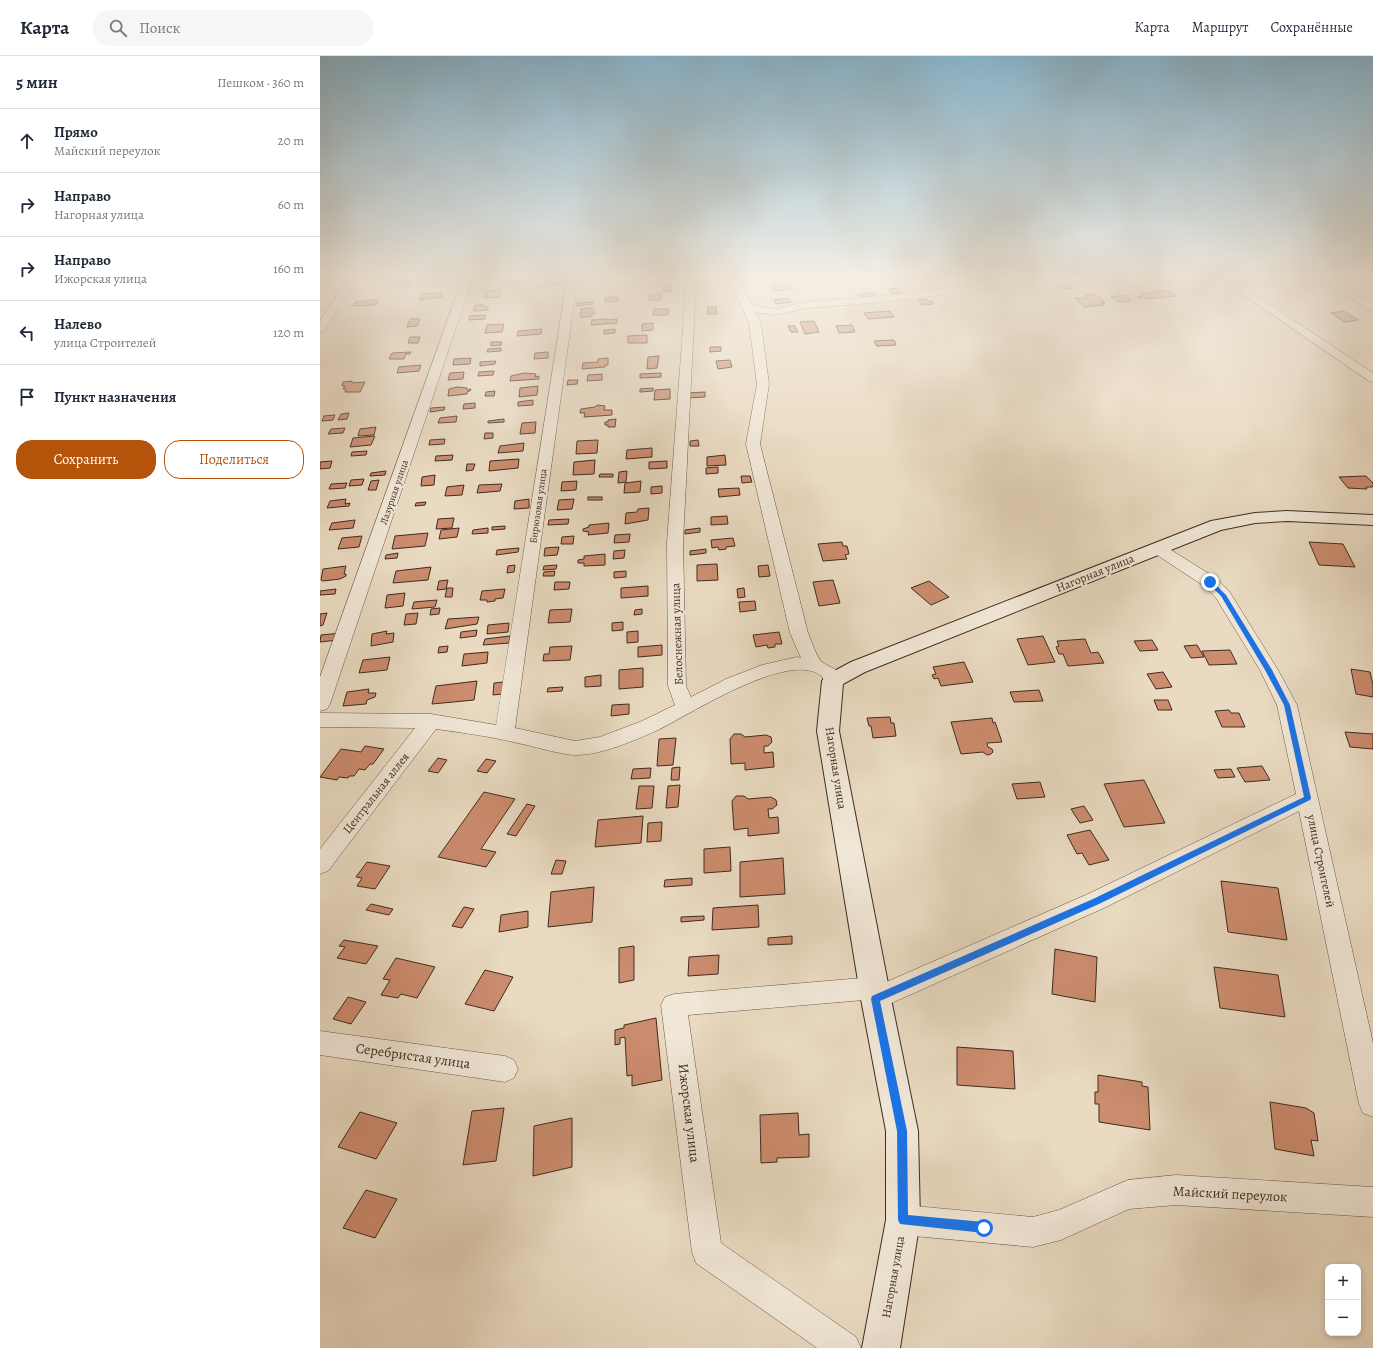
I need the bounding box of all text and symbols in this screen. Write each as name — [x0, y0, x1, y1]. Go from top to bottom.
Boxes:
search box — [93, 10, 373, 46]
text: Карта — [20, 15, 69, 41]
icon: search — [107, 17, 129, 39]
text: Поиск — [139, 18, 180, 38]
text: Карта — [1135, 18, 1170, 37]
text: Маршрут — [1192, 18, 1248, 37]
text: Сохранённые — [1270, 18, 1353, 37]
text: 5 мин — [16, 71, 58, 94]
text: Пешком · 360 m — [217, 74, 304, 91]
text: Прямо — [54, 122, 98, 142]
icon: ahead — [16, 130, 38, 152]
text: 20 m — [278, 132, 304, 149]
text: Майский переулок — [54, 142, 160, 159]
text: Направо — [54, 186, 111, 206]
icon: right — [16, 194, 38, 216]
text: 60 m — [278, 196, 304, 213]
text: Нагорная улица — [54, 206, 144, 223]
text: Направо — [54, 250, 111, 270]
icon: right — [16, 258, 38, 280]
text: 160 m — [273, 260, 304, 277]
text: Ижорская улица — [54, 270, 147, 287]
text: Налево — [54, 314, 102, 334]
icon: left — [16, 322, 38, 344]
text: 120 m — [273, 324, 304, 341]
text: улица Строителей — [54, 334, 156, 351]
icon: arrive — [16, 386, 38, 408]
text: Пункт назначения — [54, 387, 176, 407]
button: Сохранить — [16, 440, 156, 479]
button: Поделиться — [164, 440, 304, 479]
street label: Лазурная улица — [377, 457, 412, 526]
street label: Бирюзовая улица — [526, 467, 551, 544]
street label: Нагорная улица — [1053, 550, 1137, 596]
route end — [1201, 573, 1219, 591]
street label: Белоснежная улица — [667, 582, 687, 685]
street label: Нагорная улица — [822, 726, 850, 811]
street label: Центральная аллея — [339, 749, 413, 837]
street label: улица Строителей — [1303, 812, 1339, 909]
street label: Серебристая улица — [354, 1039, 472, 1074]
street label: Ижорская улица — [673, 1062, 705, 1164]
street label: Майский переулок — [1172, 1182, 1288, 1206]
route start — [975, 1219, 993, 1237]
street label: Нагорная улица — [878, 1234, 908, 1319]
map controls — [1325, 1264, 1361, 1336]
button: + — [1325, 1264, 1361, 1300]
button: − — [1325, 1300, 1361, 1336]

